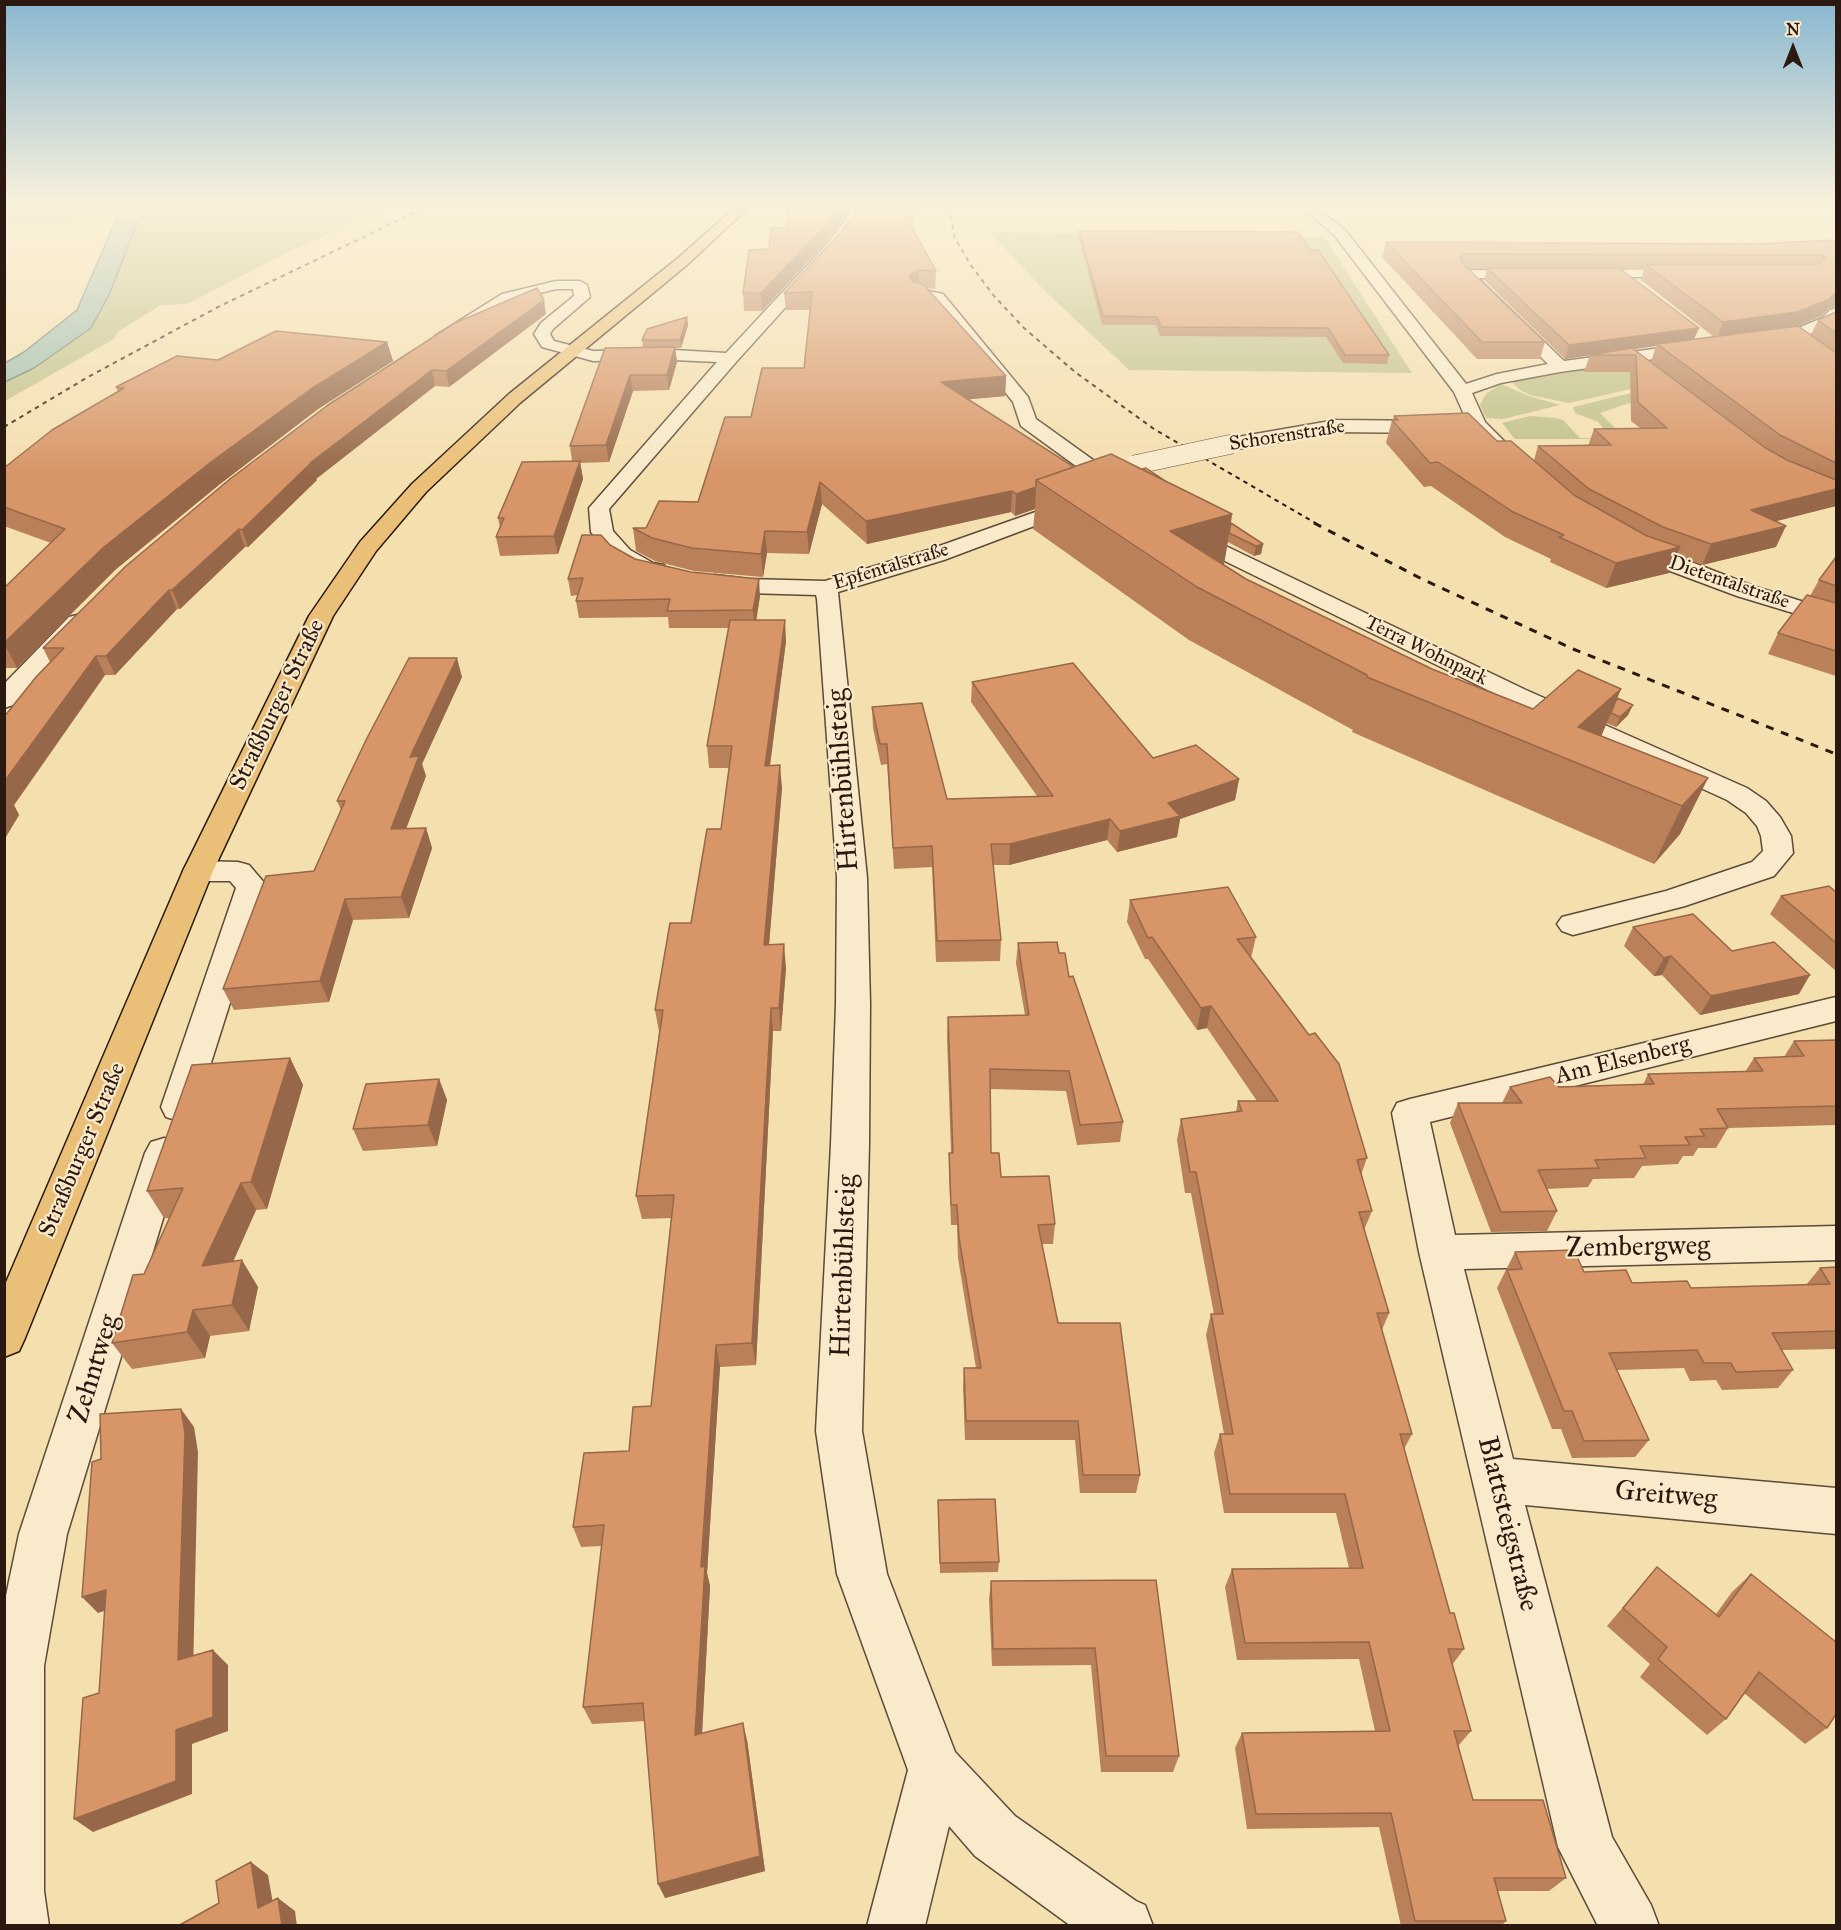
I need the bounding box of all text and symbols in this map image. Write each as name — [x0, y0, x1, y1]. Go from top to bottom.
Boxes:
north arrow — [1763, 18, 1823, 78]
text: N — [1786, 20, 1800, 39]
street label: Schorenstraße — [1228, 415, 1346, 457]
street label: Epfentalstraße — [830, 538, 952, 596]
street label: Dietentalstraße — [1666, 551, 1792, 615]
street label: Terra Wohnpark — [1361, 611, 1491, 691]
street label: Straßburger Straße — [224, 615, 332, 795]
street label: Hirtenbühlsteig — [821, 687, 867, 873]
street label: Am Elsenberg — [1552, 1030, 1694, 1092]
street label: Straßburger Straße — [33, 1059, 133, 1241]
street label: Hirtenbühlsteig — [825, 1174, 865, 1358]
street label: Zembergweg — [1565, 1230, 1711, 1266]
street label: Zehntweg — [63, 1310, 127, 1428]
street label: Blattsteigstraße — [1469, 1433, 1545, 1615]
street label: Greitweg — [1613, 1475, 1719, 1517]

